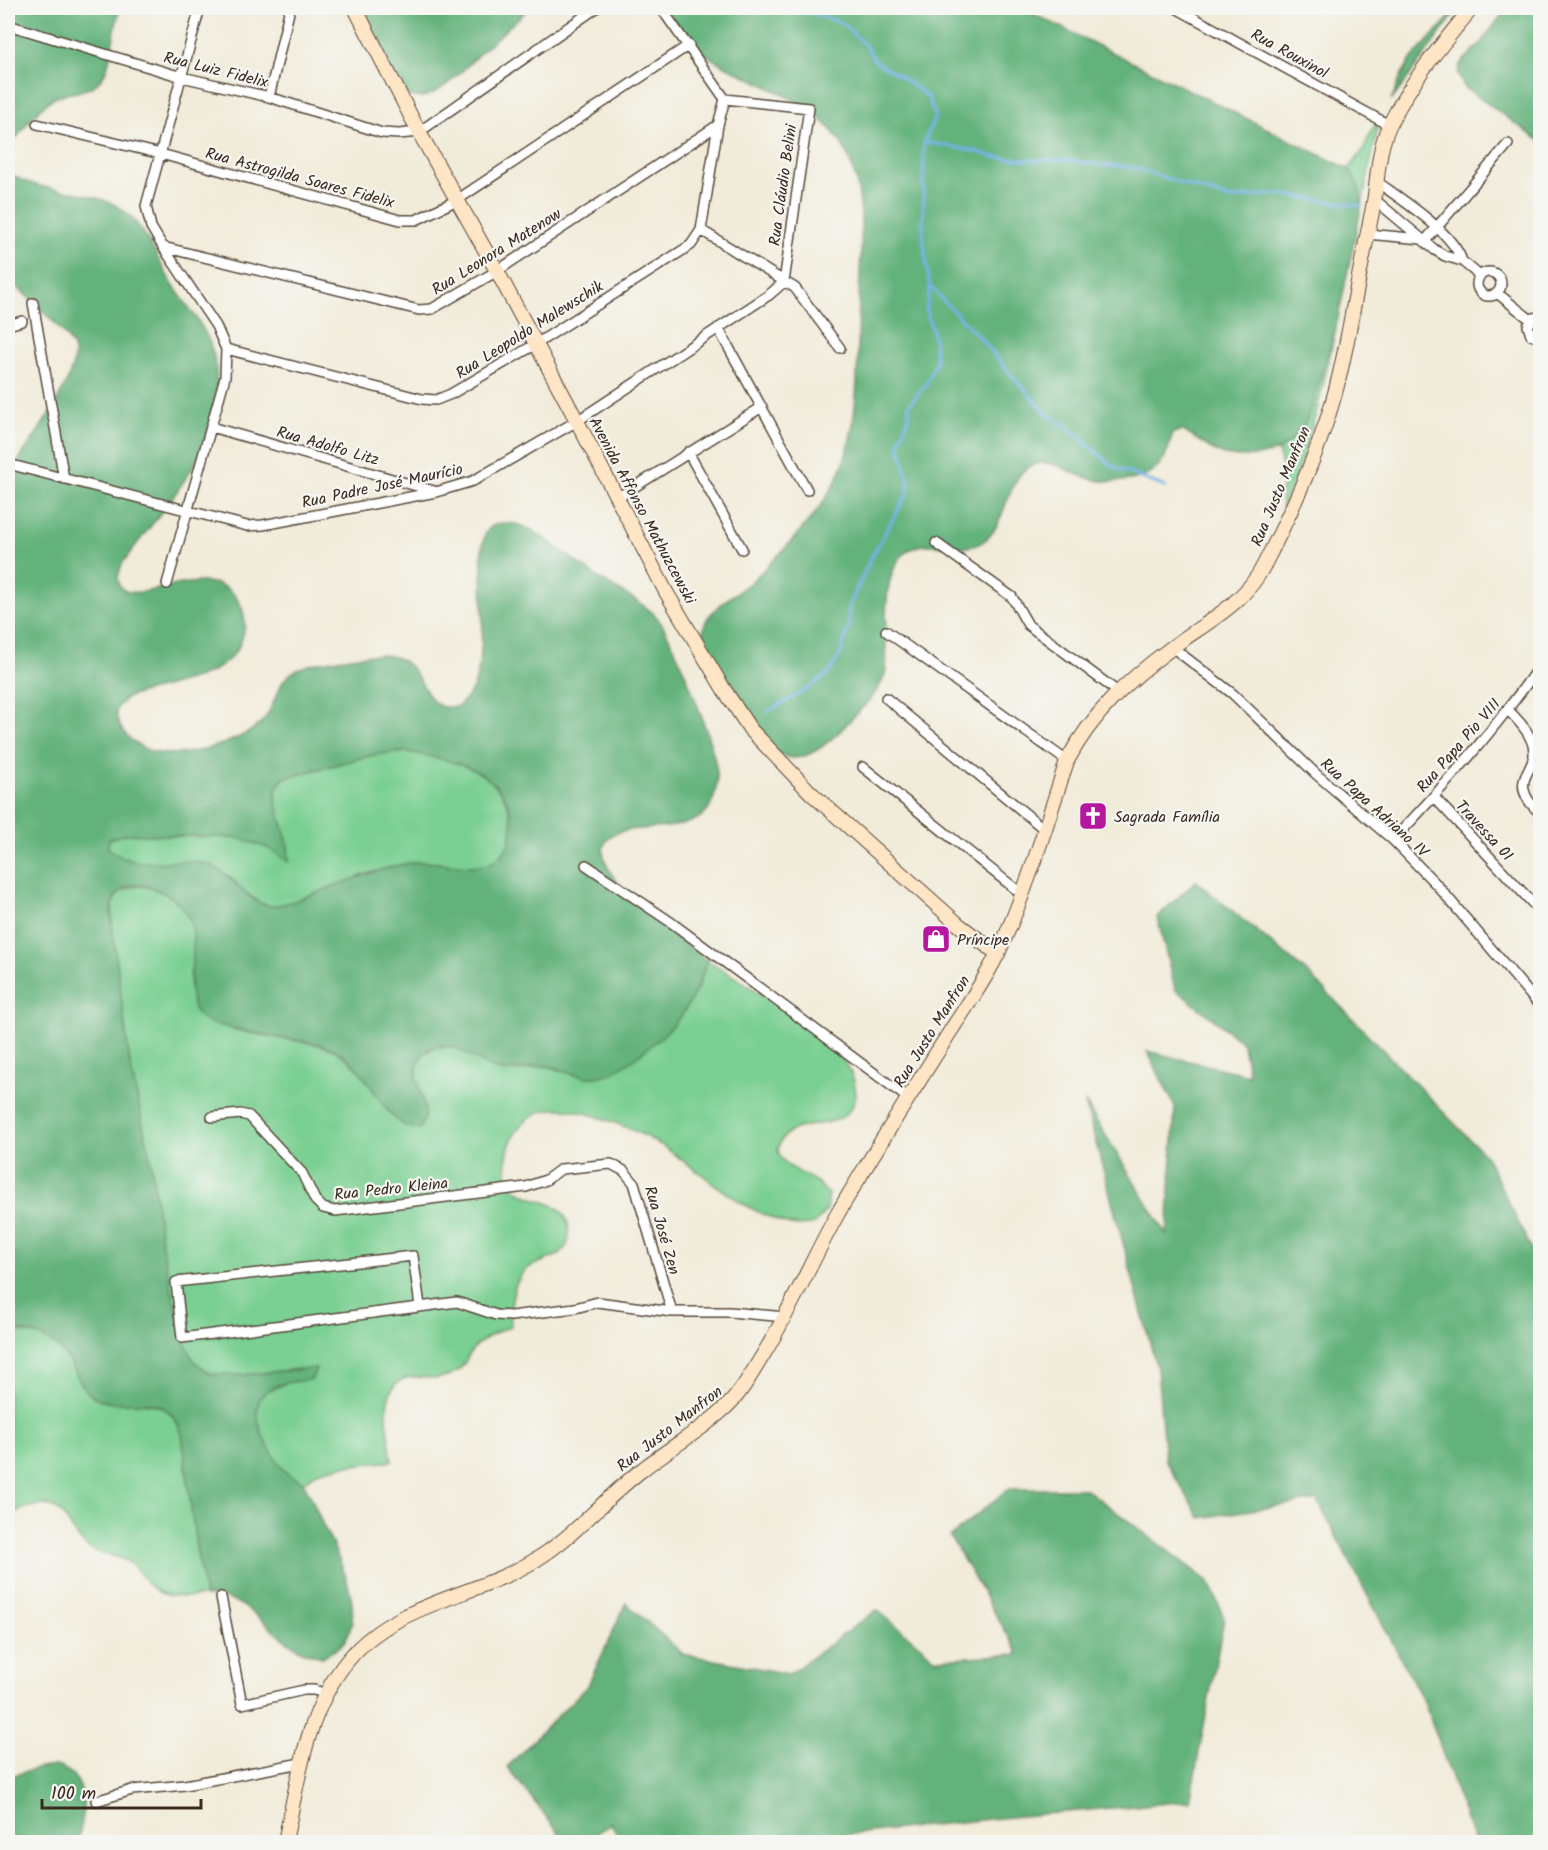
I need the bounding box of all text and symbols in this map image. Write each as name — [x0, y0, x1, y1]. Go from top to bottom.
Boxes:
street label: Rua Rouxinol — [1246, 23, 1333, 86]
street label: Rua Luiz Fidelix — [161, 45, 271, 96]
street label: Rua Cláudio Belini — [763, 122, 805, 248]
street label: Rua Astrogilda Soares Fidelix — [203, 141, 398, 216]
street label: Rua Leonora Matenow — [427, 202, 567, 302]
street label: Rua Leopoldo Malewschik — [451, 274, 609, 386]
street label: Avenida Affonso Mathuzcewski — [582, 413, 702, 610]
street label: Rua Adolfo Litz — [274, 420, 382, 473]
street label: Rua Justo Manfron — [1245, 423, 1318, 551]
street label: Rua Padre José Maurício — [299, 457, 465, 516]
street label: Rua Papa Pio VIII — [1411, 693, 1507, 799]
street label: Rua Papa Adriano IV — [1314, 752, 1435, 865]
street label: Travessa 01 — [1449, 795, 1519, 867]
church icon: Sagrada Família — [1077, 800, 1109, 832]
place label: Sagrada Família — [1114, 805, 1220, 830]
shop icon: Príncipe — [920, 923, 952, 955]
place label: Príncipe — [957, 928, 1009, 953]
street label: Rua Justo Manfron — [888, 971, 977, 1093]
street label: Rua Pedro Kleina — [333, 1171, 449, 1208]
street label: Rua José Zen — [637, 1183, 686, 1278]
street label: Rua Justo Manfron — [612, 1380, 728, 1479]
scale bar — [42, 1772, 201, 1810]
text: 100 m — [51, 1780, 96, 1809]

